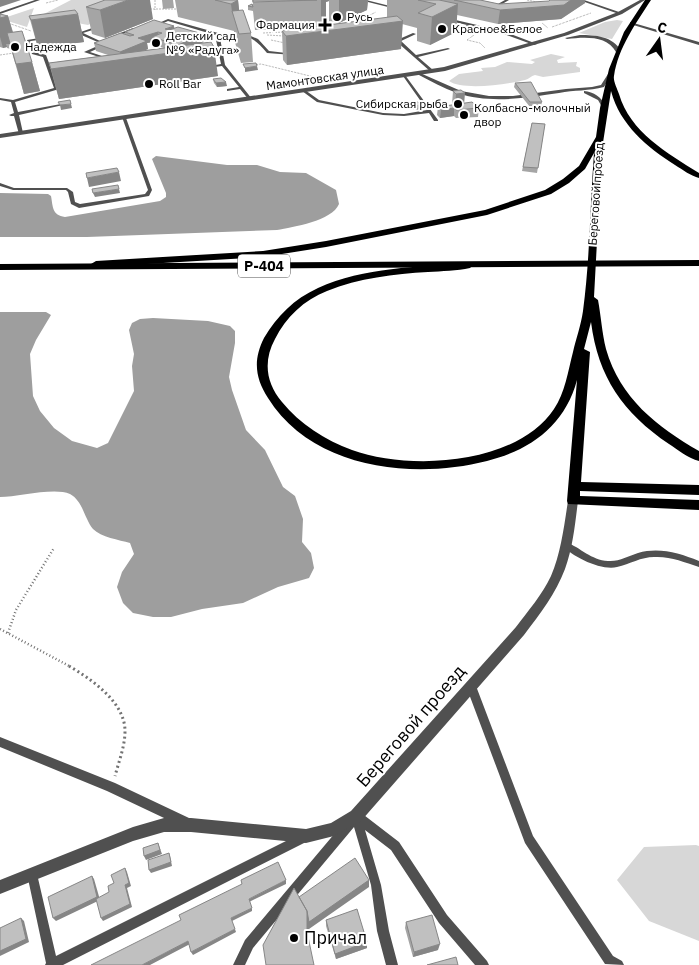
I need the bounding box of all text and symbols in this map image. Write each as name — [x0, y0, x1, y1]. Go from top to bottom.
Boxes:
place label: Русь — [347, 9, 373, 24]
marker: Русь — [331, 11, 343, 23]
north arrow — [634, 15, 684, 65]
place label: Фармация — [256, 17, 315, 32]
text: С — [656, 18, 669, 37]
marker: Фармация — [319, 19, 331, 31]
place label: Красное&Белое — [452, 21, 543, 36]
marker: Красное&Белое — [436, 23, 448, 35]
place label: Детский сад №9 «Радуга» — [166, 28, 239, 57]
marker: Детский сад №9 «Радуга» — [150, 37, 162, 49]
place label: Надежда — [25, 39, 77, 54]
marker: Надежда — [9, 41, 21, 53]
street label: Мамонтовская улица — [265, 62, 385, 93]
place label: Roll Bar — [159, 76, 202, 91]
marker: Roll Bar — [143, 78, 155, 90]
place label: Сибирская рыба — [356, 96, 449, 111]
marker: Сибирская рыба — [452, 98, 464, 110]
place label: Колбасно-молочный двор — [474, 100, 591, 129]
marker: Колбасно-молочный двор — [458, 109, 470, 121]
street label: Береговой проезд — [584, 142, 607, 246]
road number: Р-404 — [238, 255, 290, 278]
street label: Береговой проезд — [351, 660, 470, 792]
place label: Причал — [304, 926, 367, 949]
marker: Причал — [288, 932, 300, 944]

